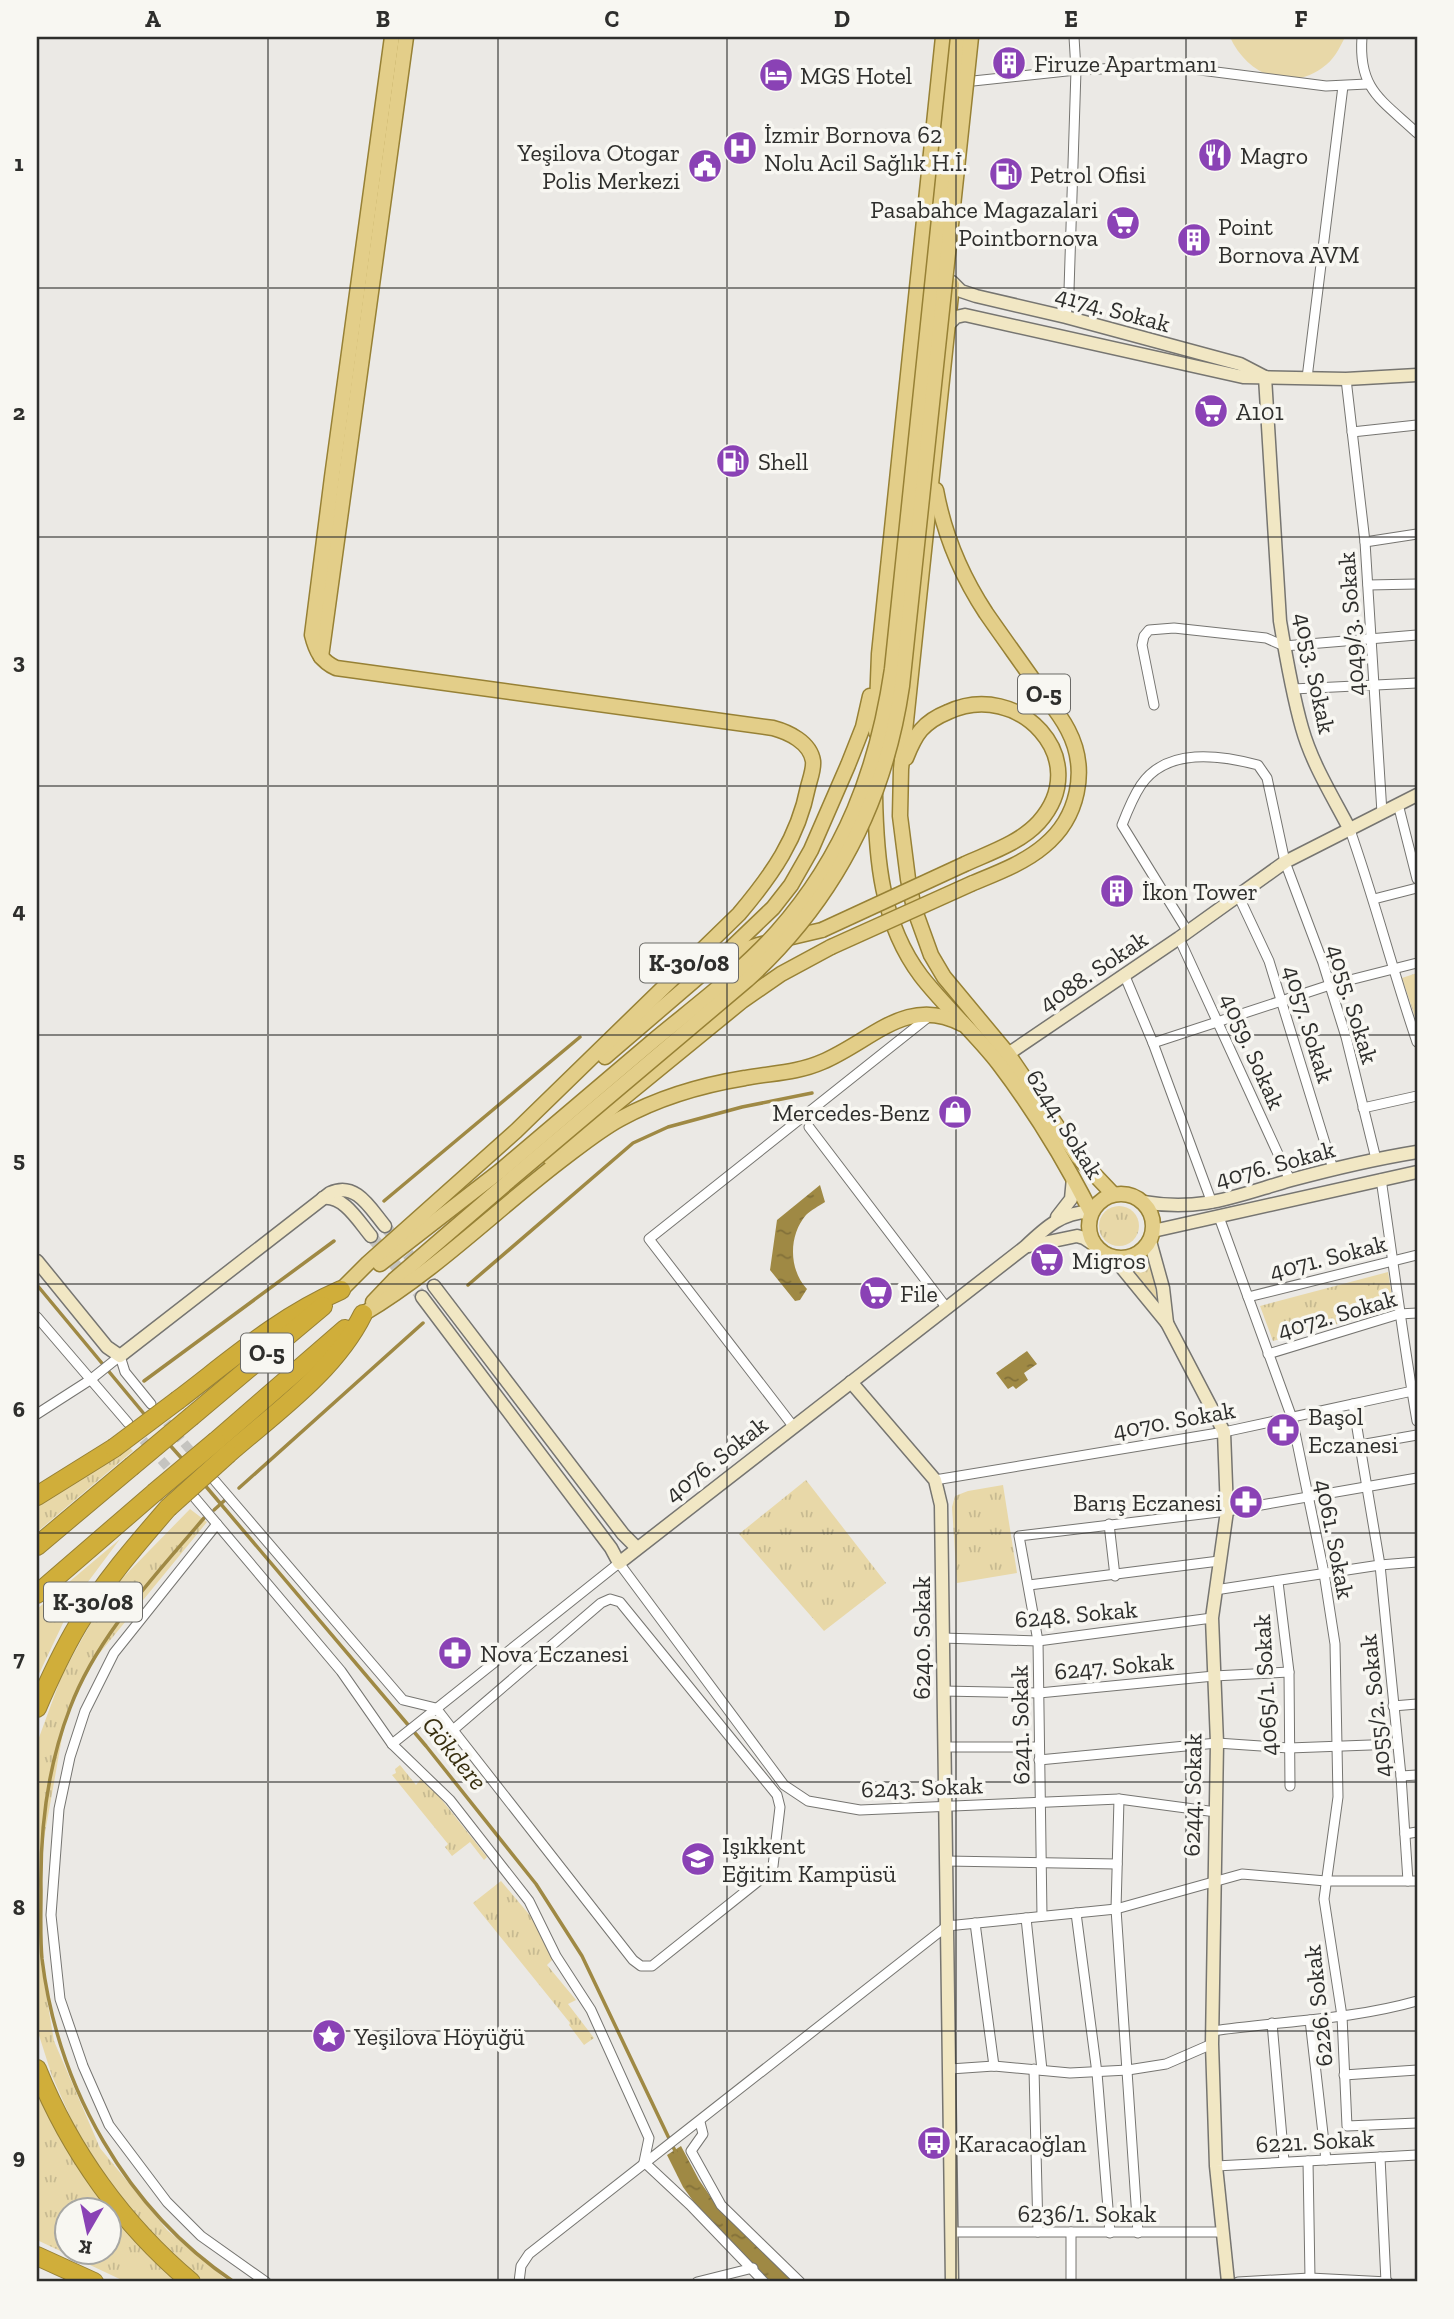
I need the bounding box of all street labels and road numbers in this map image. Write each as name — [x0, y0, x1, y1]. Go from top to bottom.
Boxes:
street label: 4174. Sokak — [1052, 280, 1174, 338]
street label: 4049/3. Sokak — [1331, 551, 1370, 697]
street label: 4053. Sokak — [1288, 610, 1342, 737]
road number: O-5 — [1018, 674, 1070, 714]
street label: 4088. Sokak — [1033, 924, 1153, 1018]
street label: 4055. Sokak — [1321, 941, 1385, 1068]
road number: K-30/08 — [640, 944, 738, 982]
street label: 4057. Sokak — [1277, 962, 1341, 1087]
street label: 4059. Sokak — [1215, 988, 1292, 1114]
street label: 6244. Sokak — [1020, 1064, 1110, 1184]
street label: 4076. Sokak — [1212, 1134, 1338, 1194]
street label: 4071. Sokak — [1267, 1228, 1390, 1286]
street label: 4072. Sokak — [1274, 1283, 1400, 1345]
road number: O-5 — [241, 1334, 293, 1372]
street label: 4070. Sokak — [1111, 1395, 1238, 1445]
street label: 4076. Sokak — [659, 1410, 774, 1508]
street label: 4061. Sokak — [1309, 1477, 1361, 1602]
street label: 6240. Sokak — [907, 1576, 936, 1700]
road number: K-30/08 — [44, 1582, 142, 1622]
street label: 6248. Sokak — [1014, 1594, 1139, 1634]
street label: 4065/1. Sokak — [1247, 1613, 1283, 1756]
street label: 4055/2. Sokak — [1353, 1633, 1397, 1779]
street label: 6247. Sokak — [1053, 1646, 1176, 1686]
street label: 6241. Sokak — [1004, 1665, 1036, 1785]
street label: 6244. Sokak — [1176, 1733, 1208, 1857]
street label: 6243. Sokak — [861, 1770, 984, 1804]
street label: 6226. Sokak — [1297, 1943, 1339, 2068]
street label: 6221. Sokak — [1255, 2123, 1376, 2159]
street label: 6236/1. Sokak — [1017, 2199, 1157, 2228]

